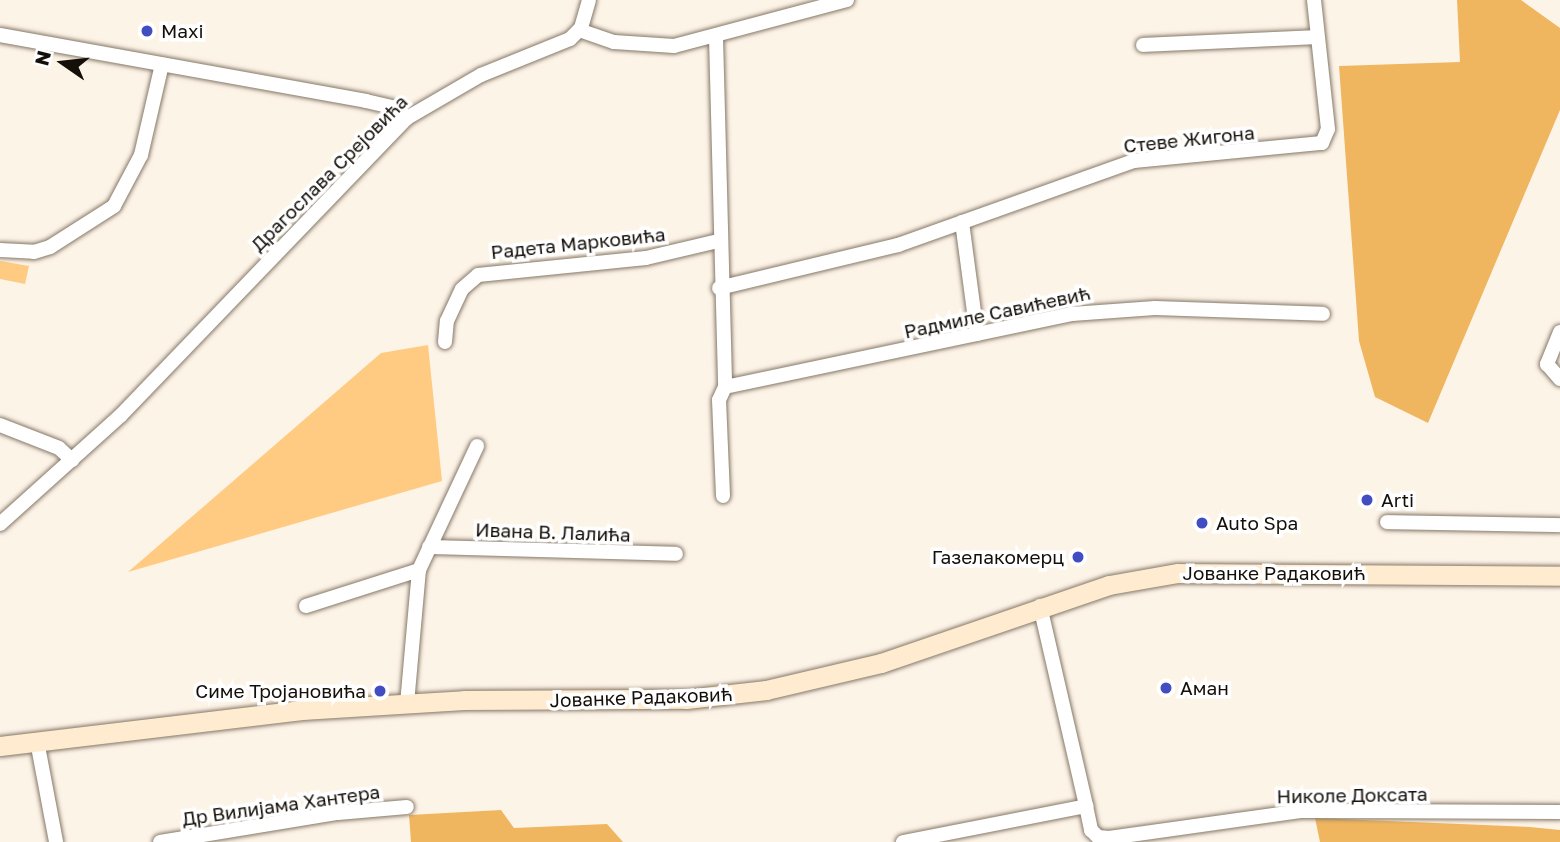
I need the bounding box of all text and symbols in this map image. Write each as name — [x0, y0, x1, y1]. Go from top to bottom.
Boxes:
place label: Maxi — [161, 20, 204, 42]
marker: Maxi — [139, 23, 155, 39]
north arrow — [28, 28, 98, 98]
text: N — [29, 48, 55, 68]
street label: Драгослава Срејовића — [246, 90, 412, 256]
street label: Стеве Жигона — [1122, 121, 1256, 157]
street label: Радета Марковића — [490, 222, 666, 264]
street label: Радмиле Савићевић — [902, 281, 1092, 343]
place label: Arti — [1381, 489, 1414, 511]
marker: Arti — [1359, 492, 1375, 508]
place label: Auto Spa — [1216, 512, 1298, 534]
marker: Auto Spa — [1194, 515, 1210, 531]
street label: Ивана В. Лалића — [475, 518, 631, 546]
place label: Газелакомерц — [932, 546, 1064, 568]
marker: Газелакомерц — [1070, 549, 1086, 565]
street label: Јованке Радаковић — [1183, 562, 1365, 584]
place label: Аман — [1180, 677, 1229, 699]
place label: Симе Тројановића — [195, 680, 366, 702]
marker: Аман — [1158, 680, 1174, 696]
street label: Јованке Радаковић — [549, 682, 733, 712]
marker: Симе Тројановића — [372, 683, 388, 699]
street label: Др Вилијама Хантера — [181, 780, 381, 830]
street label: Николе Доксата — [1276, 782, 1428, 808]

